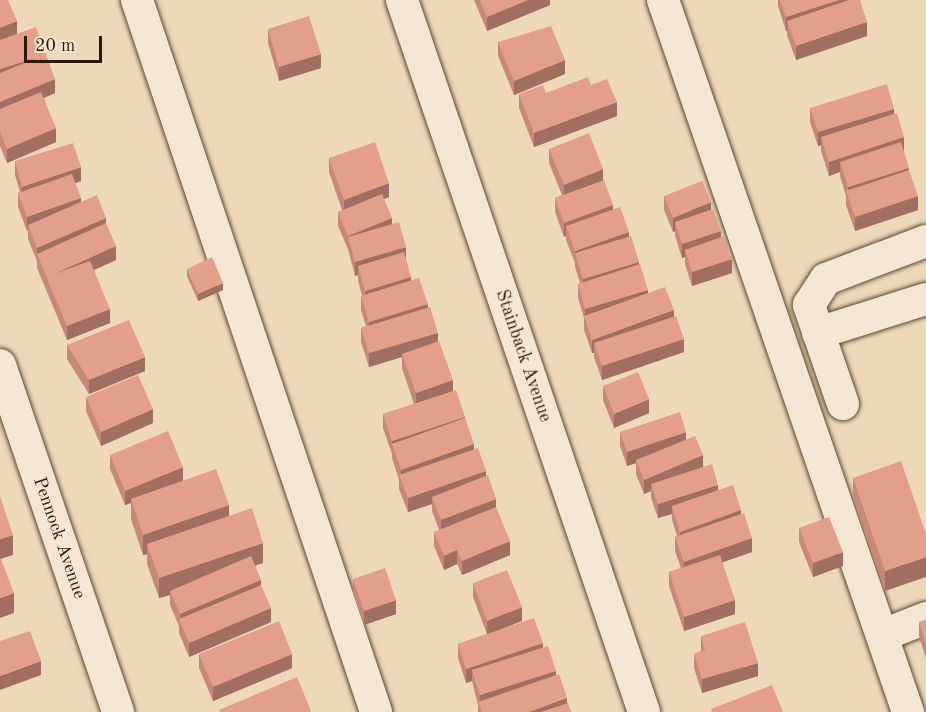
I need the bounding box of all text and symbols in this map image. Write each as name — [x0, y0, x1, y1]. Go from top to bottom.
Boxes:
scale bar — [27, 24, 105, 62]
text: 20 m — [35, 37, 75, 55]
street label: Stainback Avenue — [490, 287, 556, 425]
street label: Pennock Avenue — [28, 474, 90, 602]

